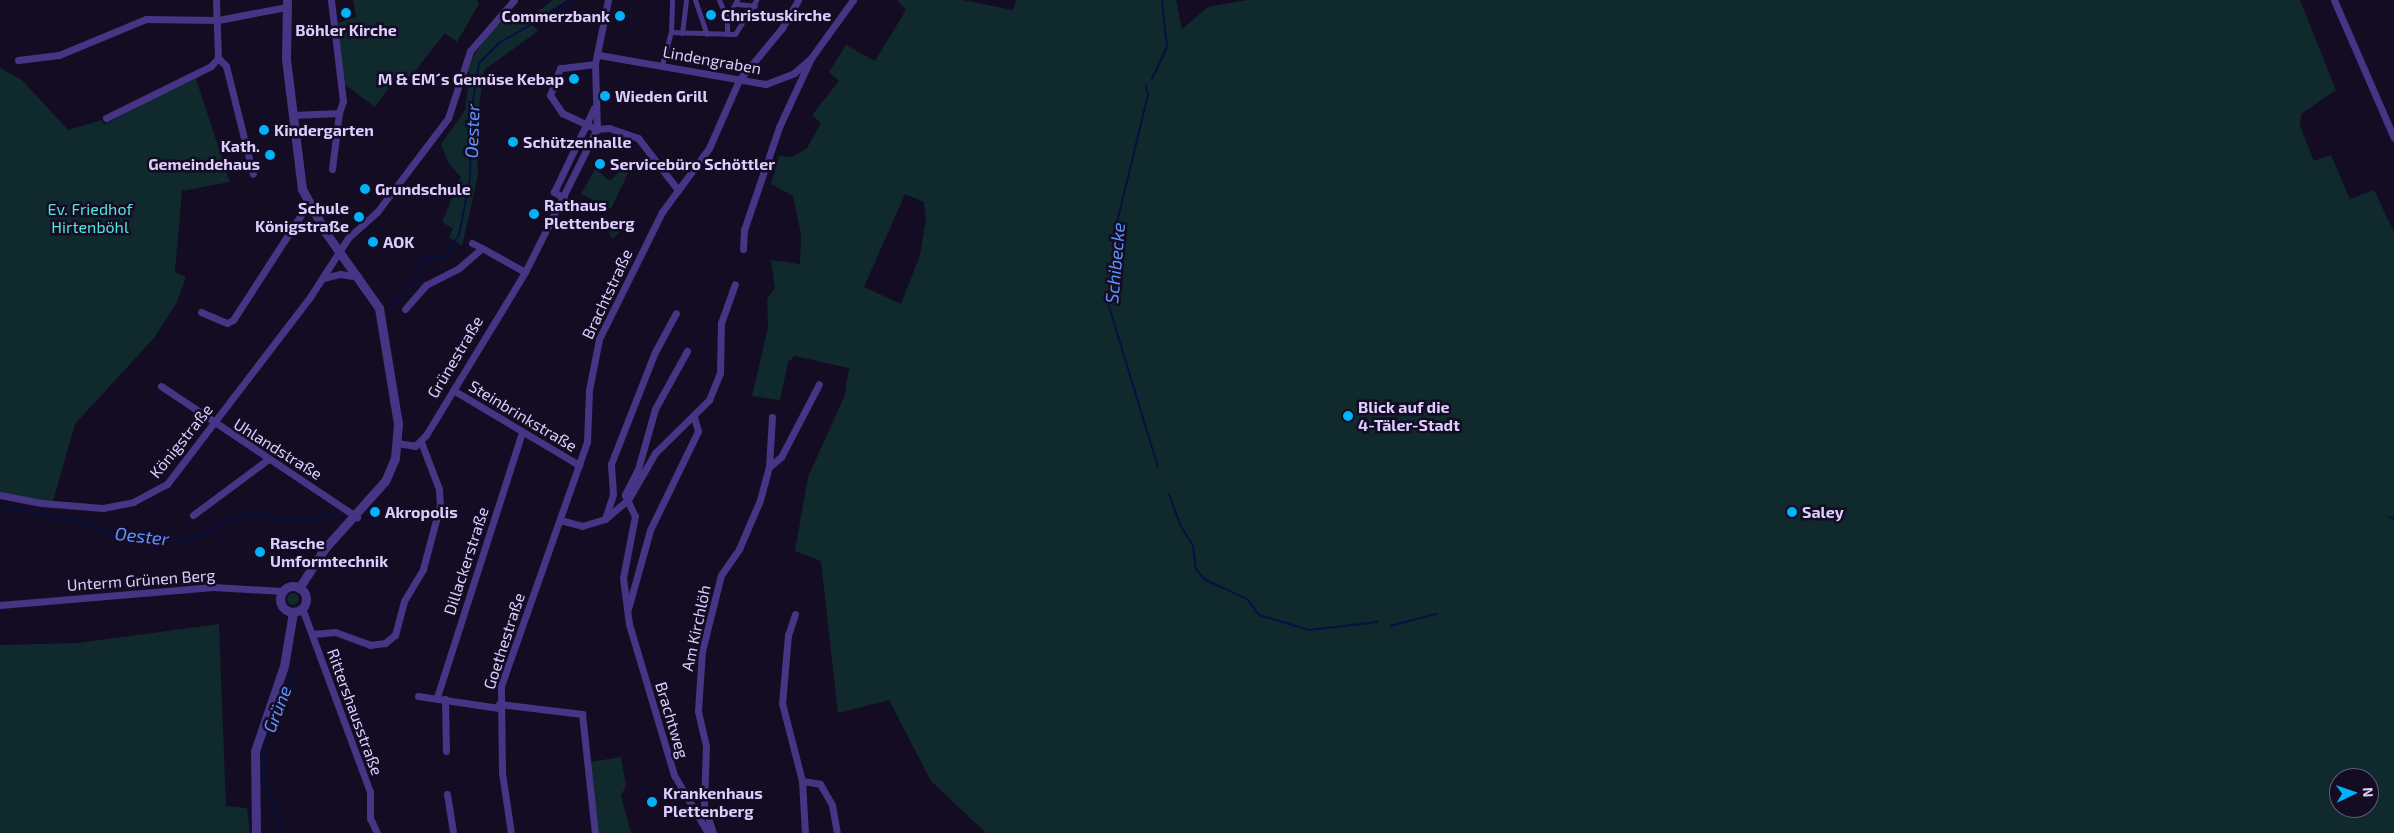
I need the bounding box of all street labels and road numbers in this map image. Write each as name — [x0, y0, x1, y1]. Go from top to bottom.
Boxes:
street label: Lindengraben — [661, 42, 763, 78]
street label: Brachtstraße — [578, 246, 636, 342]
street label: Grünestraße — [423, 313, 487, 401]
street label: Steinbrinkstraße — [466, 376, 580, 456]
street label: Königstraße — [145, 400, 217, 482]
street label: Uhlandstraße — [230, 414, 326, 484]
street label: Dillackerstraße — [439, 505, 493, 617]
street label: Unterm Grünen Berg — [66, 565, 216, 595]
street label: Am Kirchlöh — [678, 583, 714, 673]
street label: Goethestraße — [479, 590, 529, 692]
street label: Rittershausstraße — [323, 646, 387, 778]
street label: Brachtweg — [651, 679, 693, 761]

